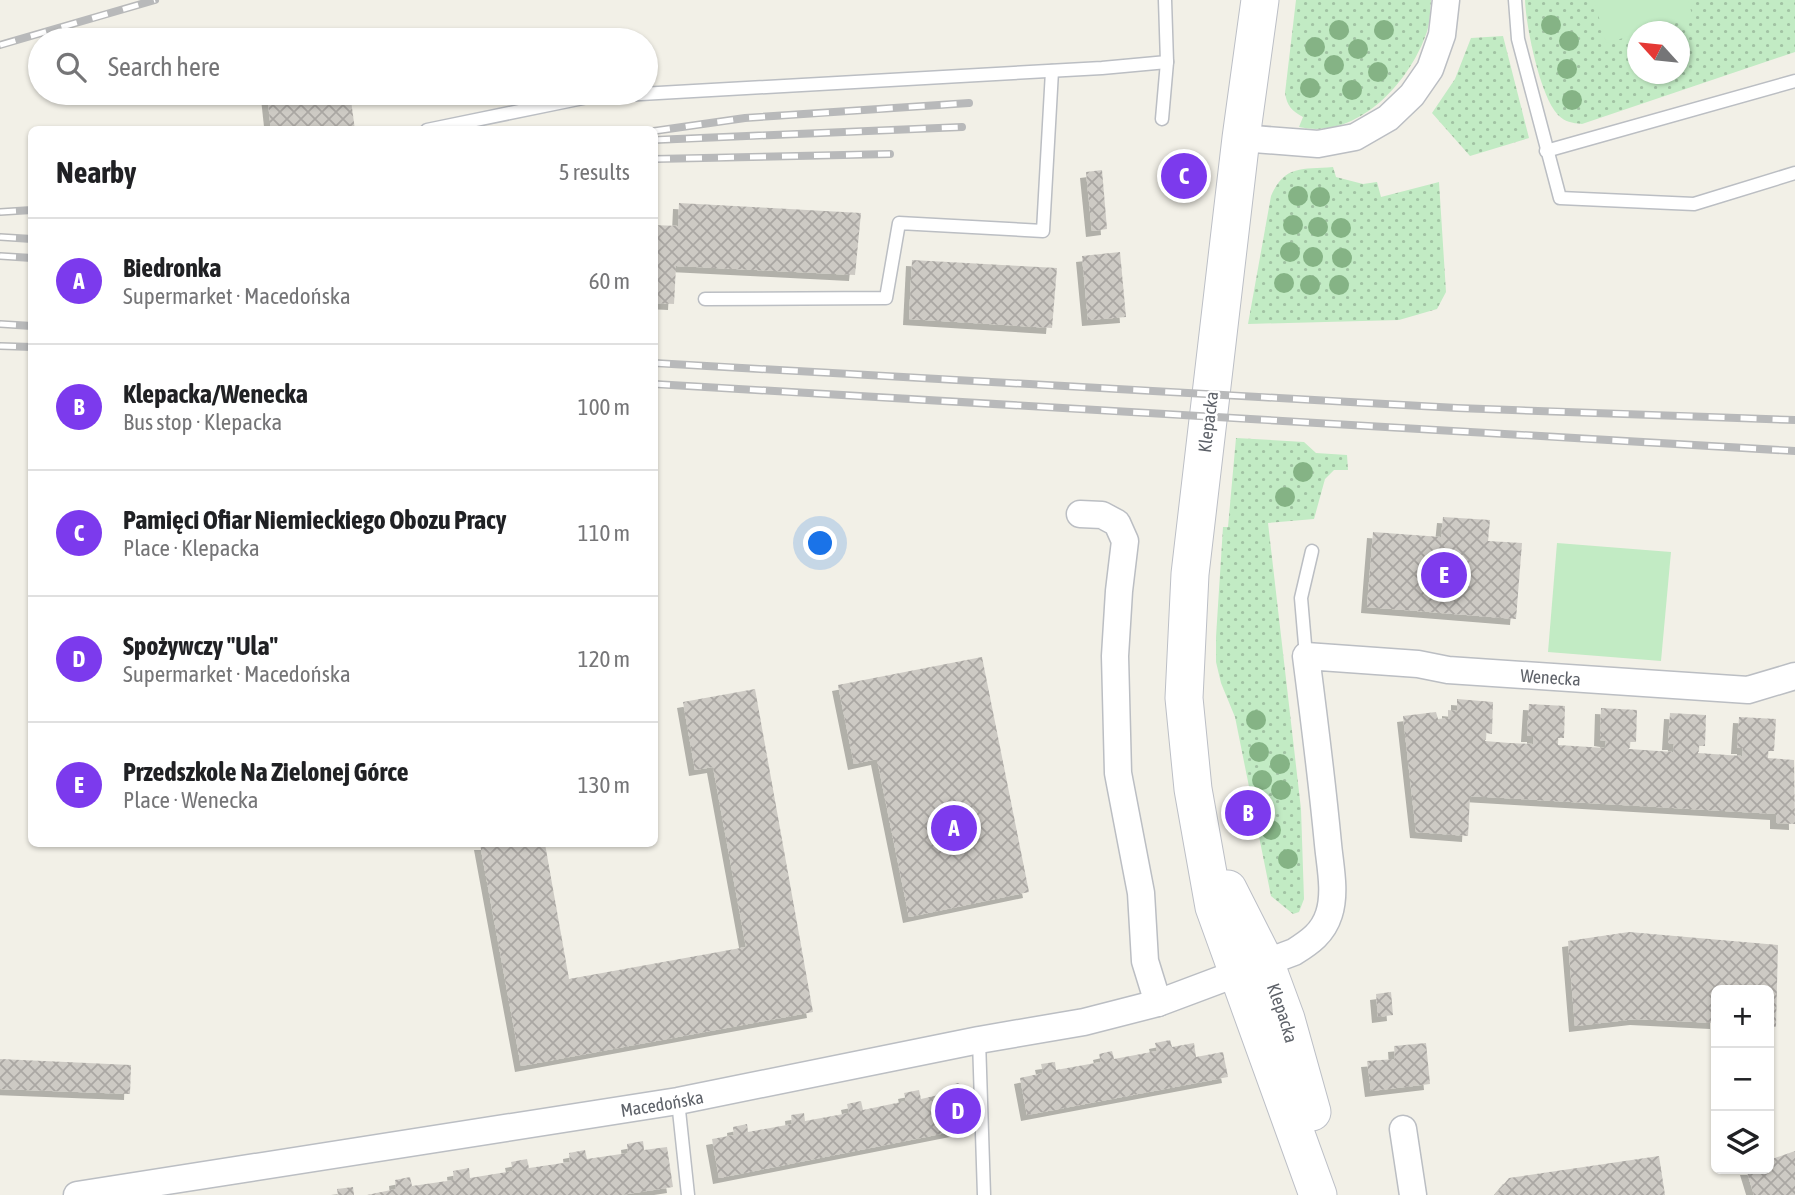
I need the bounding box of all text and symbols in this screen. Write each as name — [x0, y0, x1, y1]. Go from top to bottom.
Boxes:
north arrow — [1627, 21, 1690, 84]
search box — [28, 28, 658, 105]
icon: search — [52, 48, 90, 86]
text: Search here — [108, 52, 220, 82]
pin: C — [1161, 150, 1207, 202]
text: Nearby — [56, 155, 136, 189]
text: 5 results — [559, 159, 630, 185]
text: Biedronka — [123, 253, 221, 283]
text: A — [73, 268, 85, 294]
text: 60 m — [589, 268, 630, 294]
text: Supermarket · Macedońska — [123, 283, 351, 309]
text: Klepacka/Wenecka — [123, 379, 308, 409]
street label: Klepacka — [1194, 390, 1222, 454]
text: B — [74, 394, 84, 420]
text: 100 m — [578, 394, 630, 420]
text: Bus stop · Klepacka — [123, 409, 282, 435]
text: Pamięci Ofiar Niemieckiego Obozu Pracy — [123, 505, 506, 535]
text: C — [74, 520, 84, 546]
text: 110 m — [578, 520, 630, 546]
your location — [803, 526, 837, 560]
text: Place · Klepacka — [123, 535, 260, 561]
pin: E — [1421, 549, 1467, 601]
text: Spożywczy "Ula" — [123, 631, 278, 661]
text: D — [73, 646, 85, 672]
text: 120 m — [578, 646, 630, 672]
text: Supermarket · Macedońska — [123, 661, 351, 687]
street label: Wenecka — [1520, 664, 1581, 689]
text: Przedszkole Na Zielonej Górce — [123, 757, 409, 787]
text: E — [74, 772, 84, 798]
text: 130 m — [578, 772, 630, 798]
text: Place · Wenecka — [123, 787, 258, 813]
pin: B — [1225, 787, 1271, 839]
pin: A — [931, 802, 977, 854]
street label: Klepacka — [1263, 980, 1303, 1045]
map controls — [1711, 985, 1774, 1174]
button: + — [1711, 985, 1774, 1048]
button: − — [1711, 1048, 1774, 1111]
pin: D — [935, 1085, 981, 1137]
street label: Macedońska — [619, 1086, 705, 1120]
button: layers — [1711, 1111, 1774, 1174]

